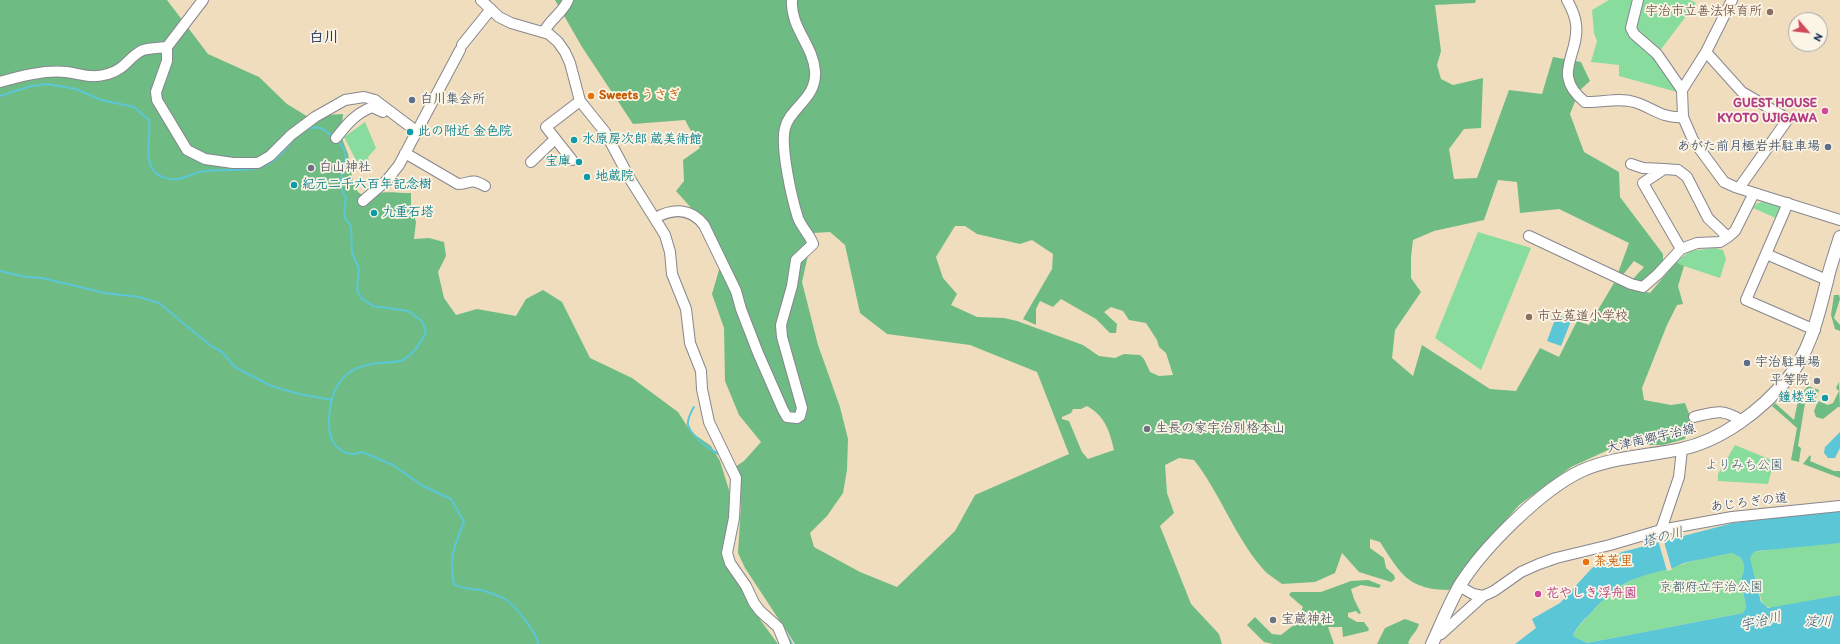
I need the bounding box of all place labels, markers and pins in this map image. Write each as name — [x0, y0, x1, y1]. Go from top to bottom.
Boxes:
place label: 宇治市立善法保育所 — [1645, 4, 1762, 20]
marker: 宇治市立善法保育所 — [1765, 7, 1775, 17]
place label: Sweets うさぎ — [599, 88, 680, 104]
marker: Sweets うさぎ — [586, 91, 596, 101]
place label: 白川集会所 — [420, 92, 485, 108]
marker: 白川集会所 — [407, 95, 417, 105]
place label: GUEST HOUSE KYOTO UJIGAWA — [1717, 96, 1817, 127]
marker: GUEST HOUSE KYOTO UJIGAWA — [1820, 106, 1830, 116]
place label: 此の附近 金色院 — [418, 124, 512, 140]
marker: 此の附近 金色院 — [405, 127, 415, 137]
place label: 水原房次郎 蔵美術館 — [582, 132, 702, 148]
marker: 水原房次郎 蔵美術館 — [569, 135, 579, 145]
place label: あがた前月極岩井駐車場 — [1677, 139, 1820, 155]
marker: あがた前月極岩井駐車場 — [1823, 142, 1833, 152]
place label: 宝庫 — [545, 154, 571, 170]
marker: 宝庫 — [574, 157, 584, 167]
place label: 白山神社 — [319, 160, 371, 176]
marker: 白山神社 — [306, 163, 316, 173]
place label: 地蔵院 — [595, 169, 634, 185]
marker: 地蔵院 — [582, 172, 592, 182]
place label: 紀元二千六百年記念樹 — [302, 177, 432, 193]
marker: 紀元二千六百年記念樹 — [289, 180, 299, 190]
place label: 九重石塔 — [382, 205, 434, 221]
marker: 九重石塔 — [369, 208, 379, 218]
place label: 市立菟道小学校 — [1537, 309, 1628, 325]
marker: 市立菟道小学校 — [1524, 312, 1534, 322]
place label: 宇治駐車場 — [1755, 355, 1820, 371]
marker: 宇治駐車場 — [1742, 358, 1752, 368]
place label: 平等院 — [1770, 373, 1809, 389]
marker: 平等院 — [1812, 376, 1822, 386]
place label: 鐘楼堂 — [1778, 390, 1817, 406]
marker: 鐘楼堂 — [1820, 393, 1830, 403]
place label: 生長の家宇治別格本山 — [1155, 421, 1285, 437]
marker: 生長の家宇治別格本山 — [1142, 424, 1152, 434]
place label: 茶莵里 — [1594, 554, 1633, 570]
marker: 茶莵里 — [1581, 557, 1591, 567]
place label: 花やしき浮舟園 — [1546, 586, 1637, 602]
marker: 花やしき浮舟園 — [1533, 589, 1543, 599]
place label: 宝蔵神社 — [1281, 612, 1333, 628]
marker: 宝蔵神社 — [1268, 615, 1278, 625]

